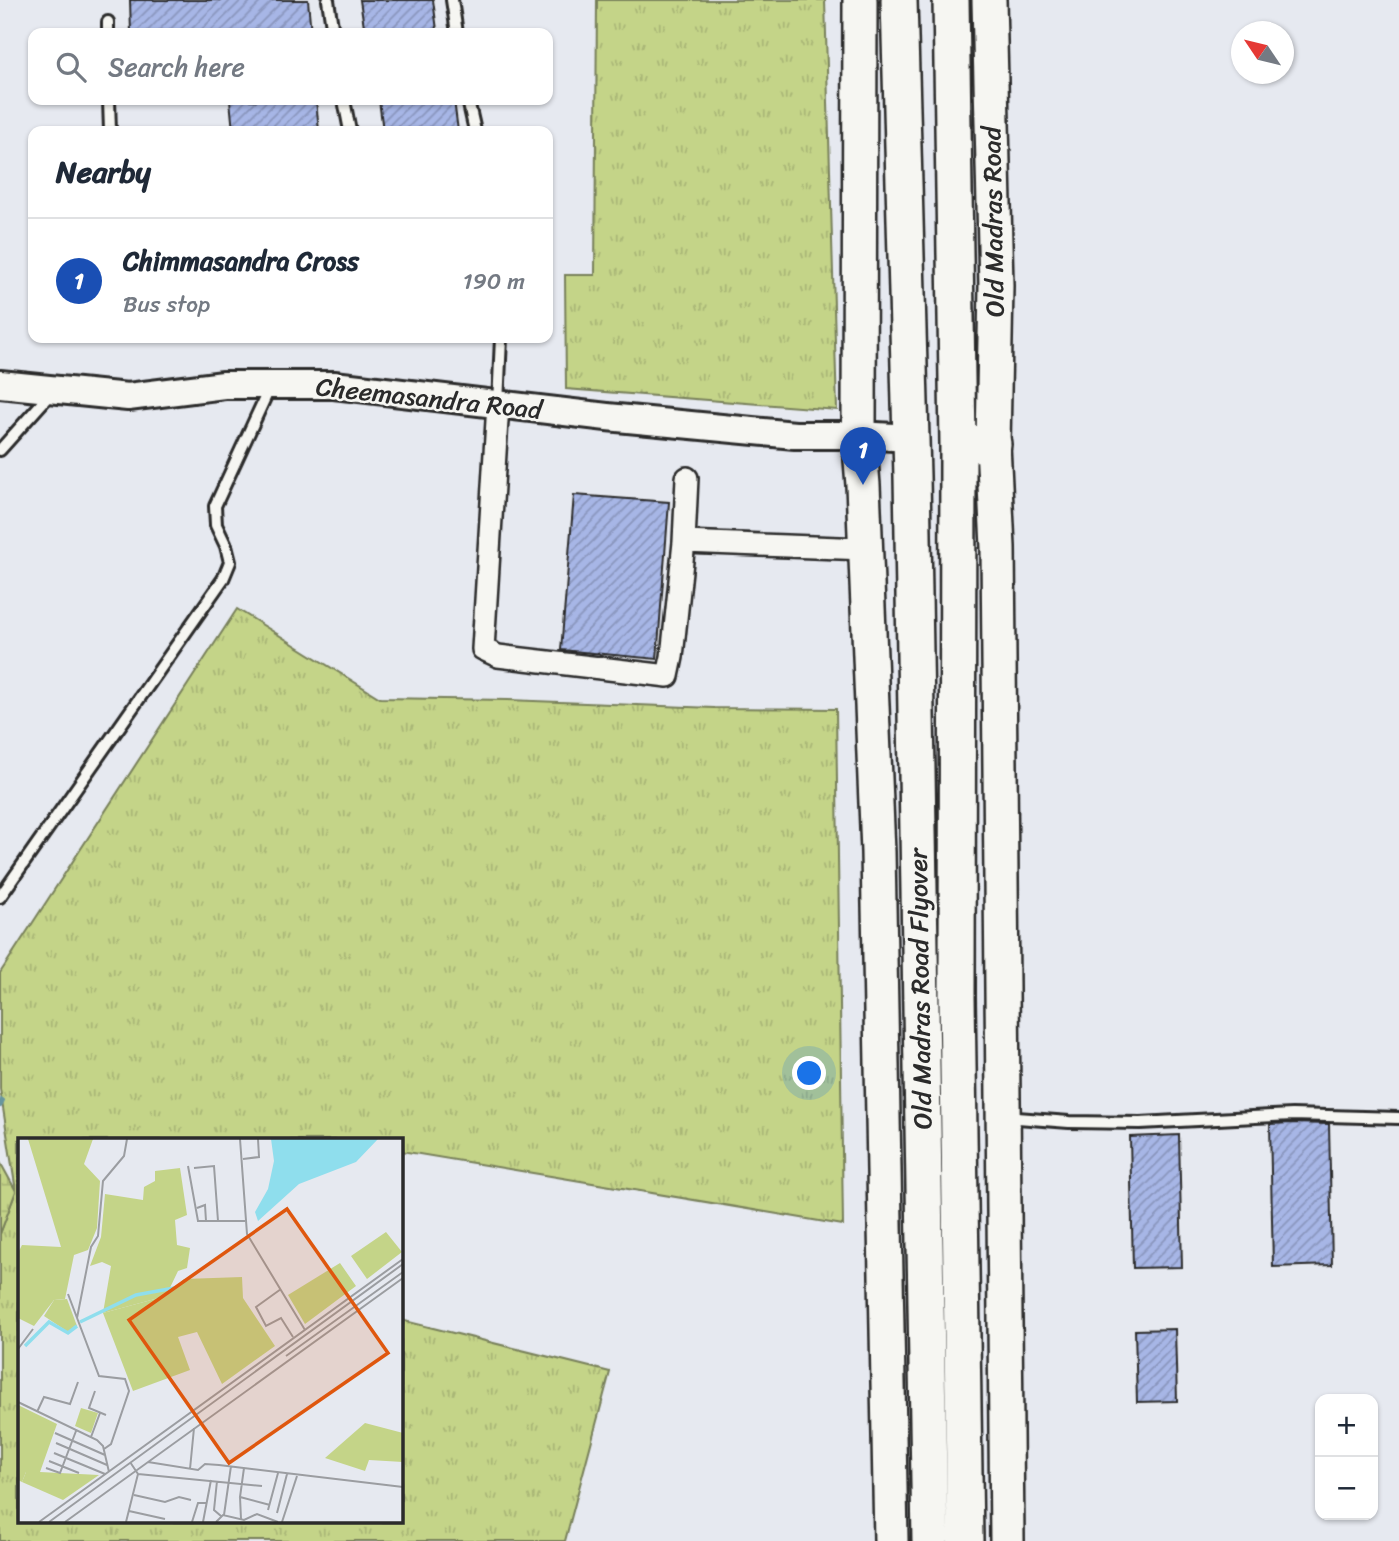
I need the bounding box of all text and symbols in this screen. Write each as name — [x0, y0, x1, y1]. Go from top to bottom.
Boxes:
north arrow — [1231, 21, 1294, 84]
search box — [28, 28, 553, 105]
text: Search here — [108, 44, 245, 90]
icon: search — [52, 48, 90, 86]
street label: Old Madras Road — [968, 124, 1018, 318]
text: Nearby — [56, 145, 151, 199]
text: Chimmasandra Cross — [123, 238, 359, 284]
text: 1 — [74, 261, 84, 302]
text: 190 m — [463, 261, 525, 302]
text: Bus stop — [123, 284, 210, 325]
street label: Cheemasandra Road — [314, 363, 547, 433]
pin: 1 — [840, 427, 886, 485]
street label: Old Madras Road Flyover — [895, 847, 945, 1130]
your location — [792, 1056, 826, 1090]
inset map — [18, 1138, 402, 1524]
map controls — [1315, 1394, 1378, 1520]
button: + — [1315, 1394, 1378, 1457]
button: − — [1315, 1457, 1378, 1520]

